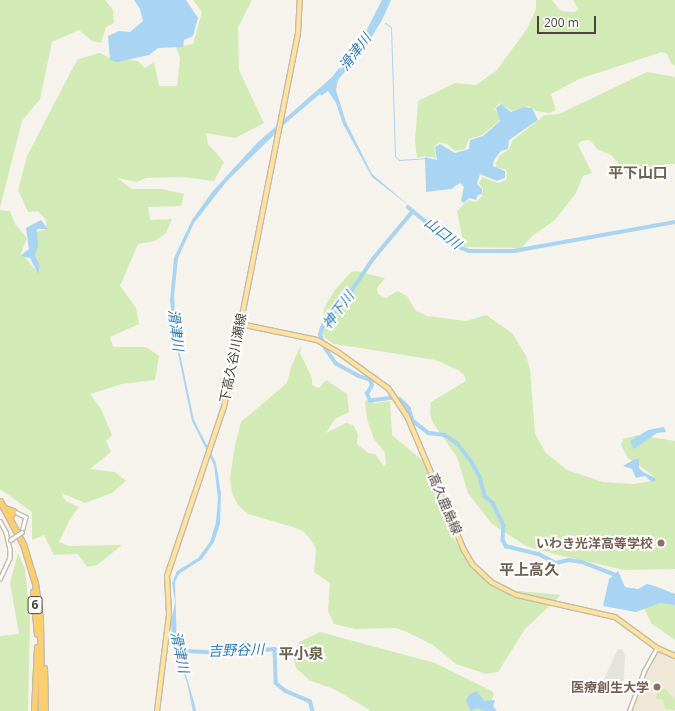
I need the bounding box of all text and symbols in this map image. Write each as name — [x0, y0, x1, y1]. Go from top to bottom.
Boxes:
scale bar — [539, 8, 598, 34]
text: 200 m — [544, 14, 579, 31]
water label: 滑津川 — [336, 30, 374, 74]
district label: 平下山口 — [608, 164, 668, 182]
water label: 山口川 — [421, 214, 465, 252]
water label: 神下川 — [319, 288, 357, 332]
water label: 滑津川 — [165, 308, 187, 352]
street label: 下高久谷川瀬線 — [217, 312, 249, 404]
street label: 高久鹿島線 — [425, 471, 465, 537]
place label: いわき光洋高等学校 — [536, 535, 653, 551]
marker: いわき光洋高等学校 — [656, 538, 666, 548]
district label: 平上高久 — [499, 561, 559, 579]
road number: 6 — [27, 595, 43, 615]
water label: 滑津川 — [167, 630, 193, 674]
water label: 吉野谷川 — [208, 641, 264, 659]
district label: 平小泉 — [279, 645, 323, 663]
place label: 医療創生大学 — [571, 679, 649, 695]
marker: 医療創生大学 — [652, 682, 662, 692]

